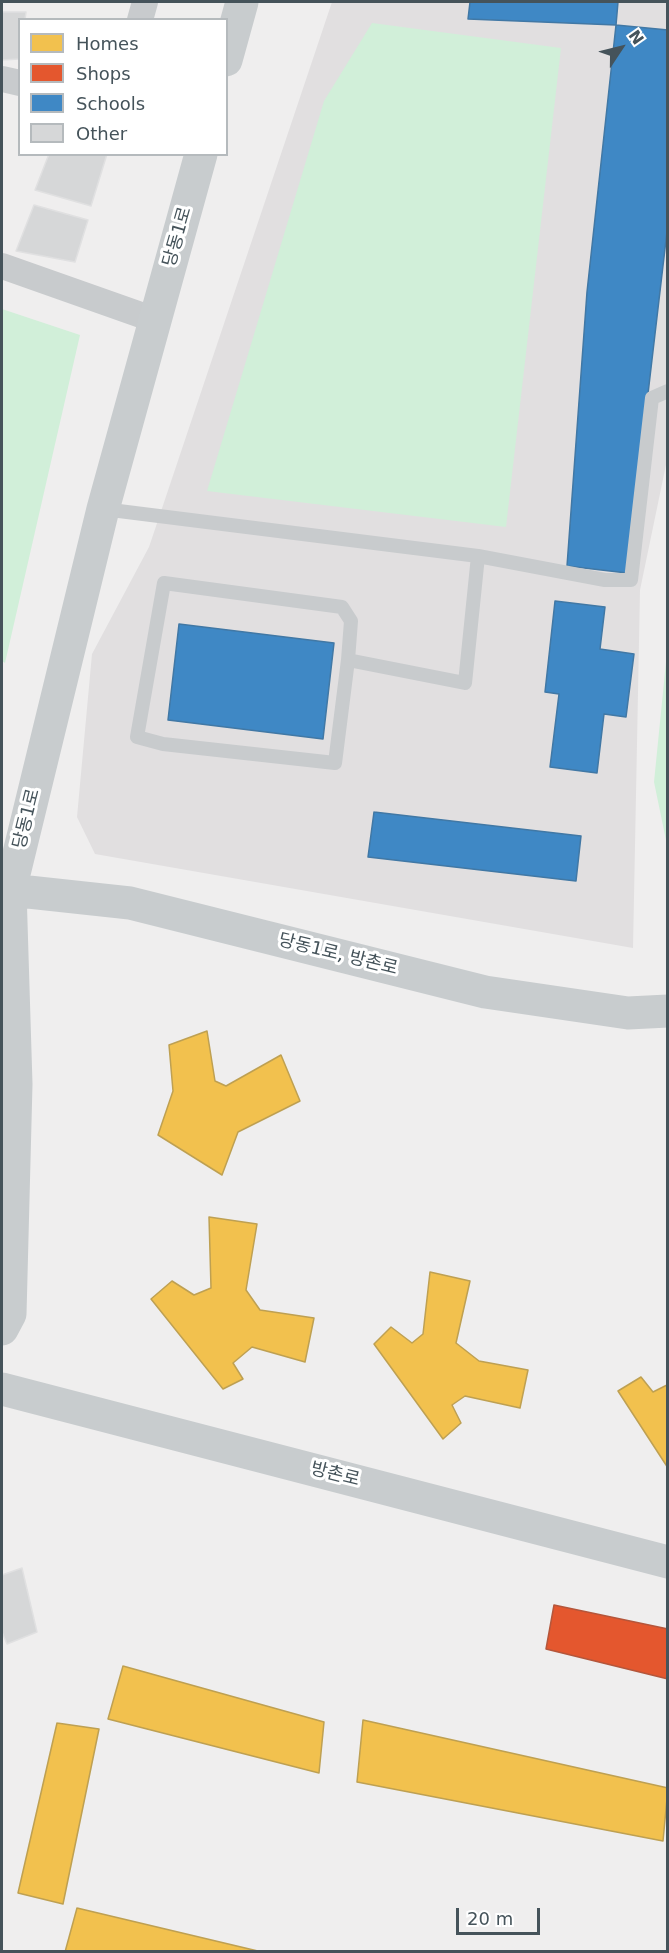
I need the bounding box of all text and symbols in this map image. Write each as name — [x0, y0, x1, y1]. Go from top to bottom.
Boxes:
legend — [18, 18, 228, 156]
north arrow — [591, 18, 651, 78]
text: N — [625, 26, 648, 48]
text: Homes — [76, 33, 139, 54]
text: Shops — [76, 63, 131, 84]
text: Schools — [76, 93, 145, 114]
text: Other — [76, 123, 127, 144]
street label: 당동1로 — [159, 205, 197, 269]
street label: 당동1로 — [9, 787, 45, 851]
street label: 당동1로, 방촌로 — [276, 930, 400, 980]
street label: 방촌로 — [308, 1459, 362, 1491]
scale bar — [459, 1896, 543, 1934]
text: 20 m — [467, 1908, 513, 1929]

